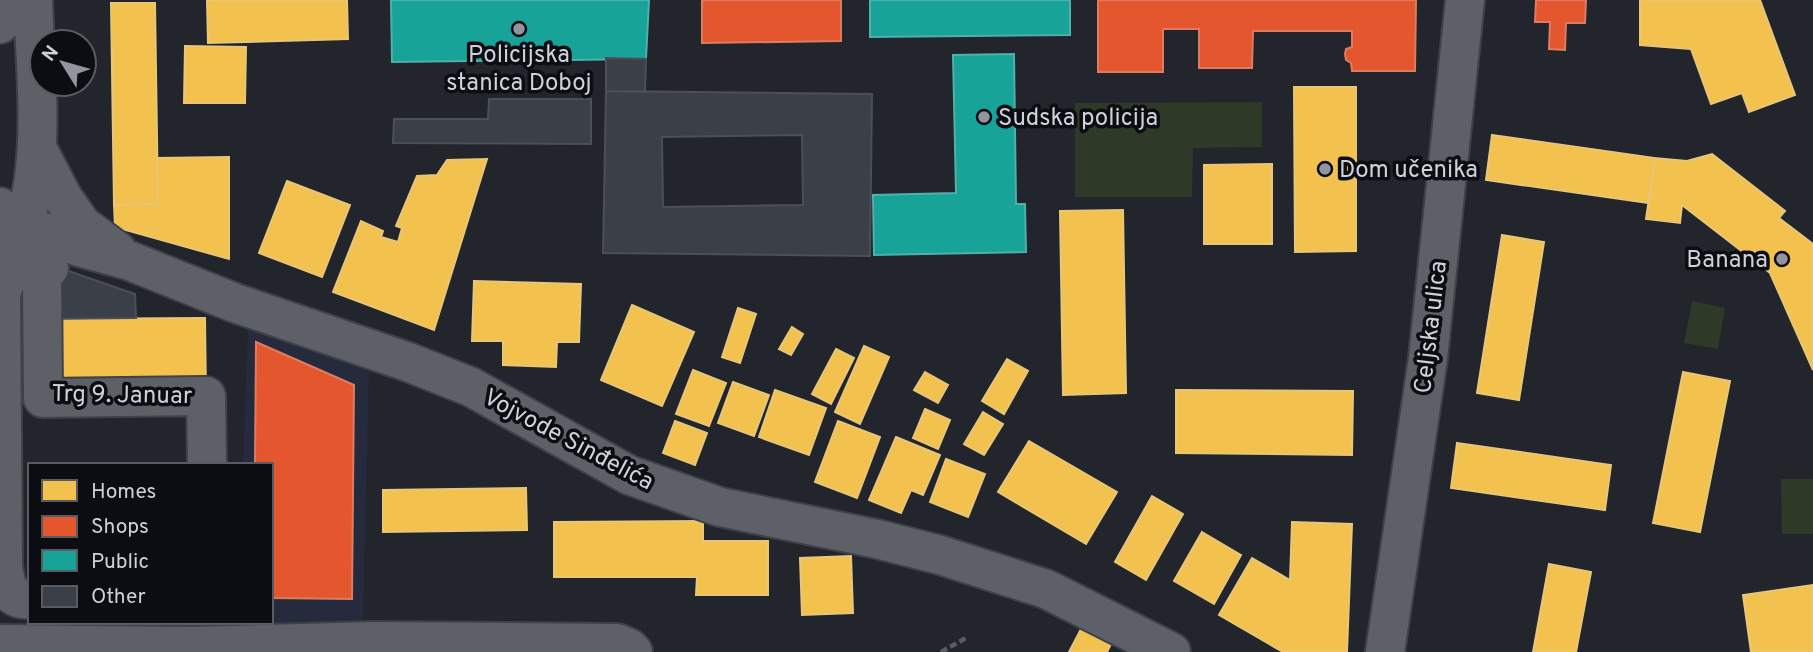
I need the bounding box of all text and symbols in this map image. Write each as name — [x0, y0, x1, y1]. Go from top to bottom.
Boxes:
marker: Policijska stanica Doboj — [511, 21, 527, 37]
north arrow — [28, 28, 98, 98]
text: N — [37, 41, 65, 67]
place label: Policijska stanica Doboj — [446, 41, 592, 99]
place label: Sudska policija — [998, 104, 1158, 134]
marker: Sudska policija — [976, 109, 992, 125]
place label: Dom učenika — [1339, 156, 1478, 186]
marker: Dom učenika — [1317, 161, 1333, 177]
place label: Banana — [1686, 246, 1768, 276]
marker: Banana — [1774, 251, 1790, 267]
street label: Celjska ulica — [1409, 259, 1455, 395]
street label: Trg 9. Januar — [51, 380, 193, 412]
street label: Vojvode Sinđelića — [478, 383, 658, 498]
legend — [28, 463, 273, 624]
text: Homes — [91, 479, 156, 506]
text: Shops — [91, 514, 149, 541]
text: Public — [91, 549, 149, 576]
text: Other — [91, 584, 146, 611]

